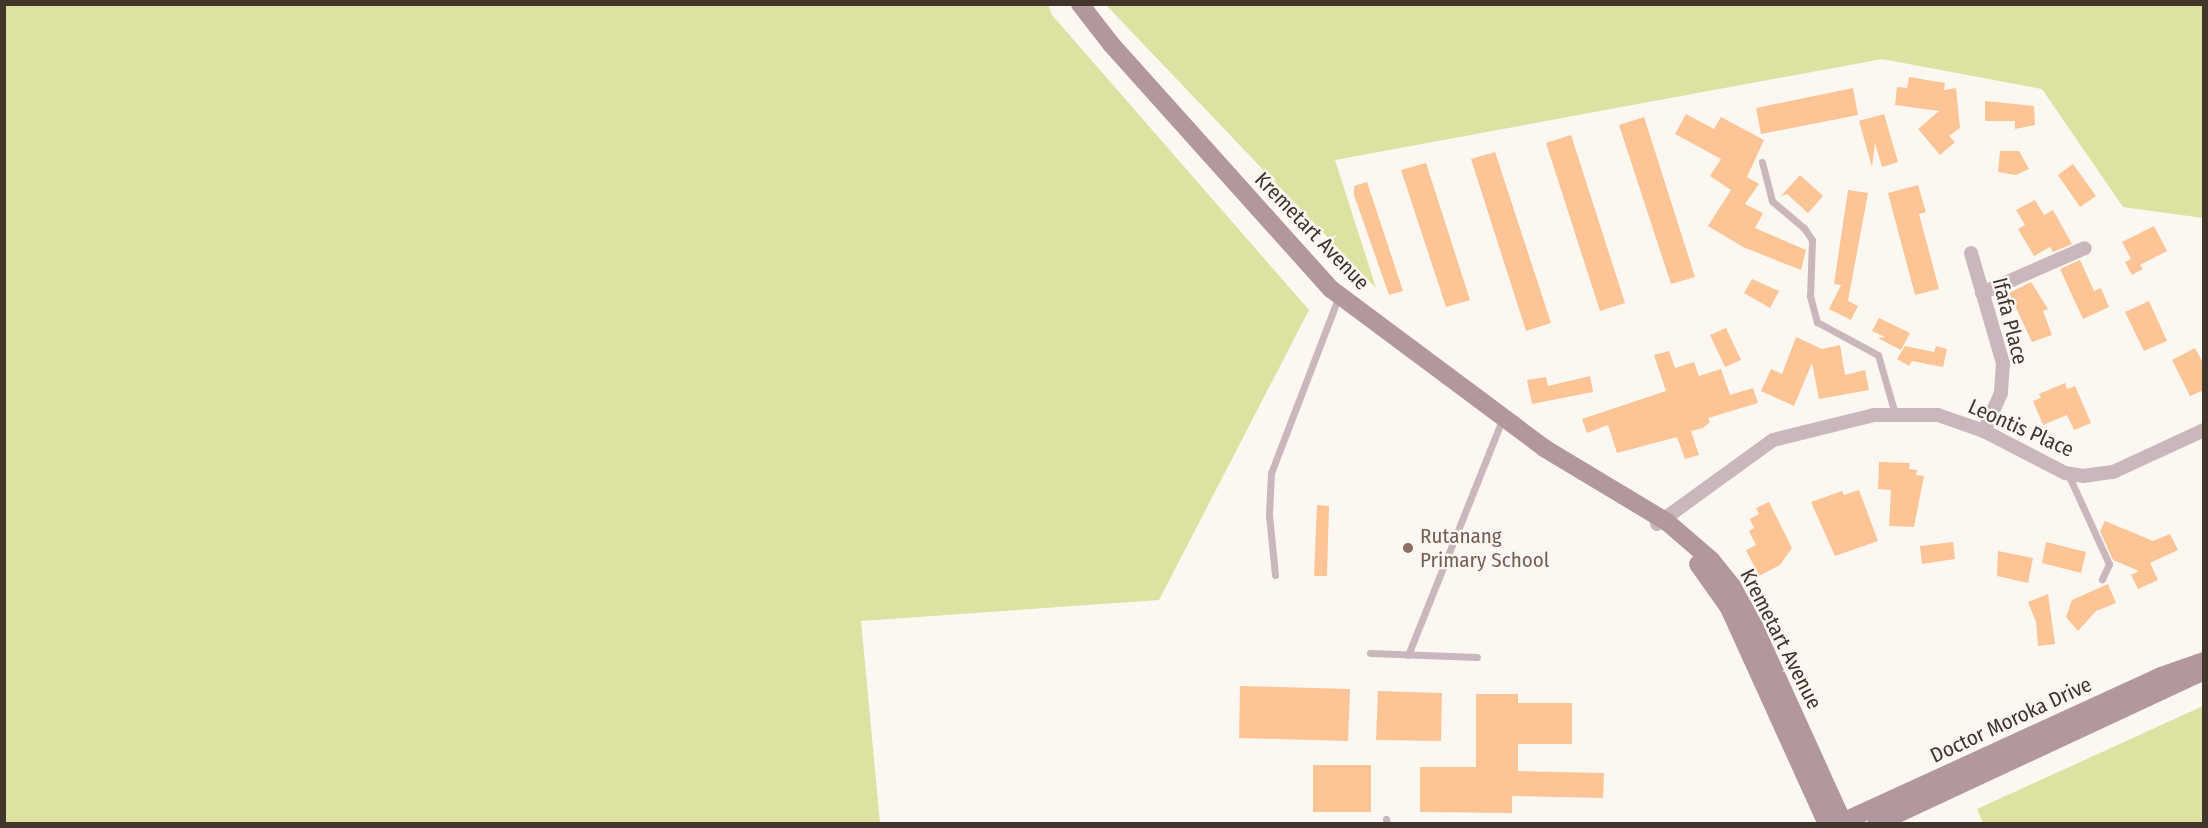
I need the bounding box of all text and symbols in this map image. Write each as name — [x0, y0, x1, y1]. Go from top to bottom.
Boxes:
street label: Kremetart Avenue — [1249, 167, 1375, 295]
street label: Ifafa Place — [1987, 275, 2033, 367]
street label: Leontis Place — [1964, 394, 2078, 462]
place label: Rutanang Primary School — [1420, 523, 1549, 573]
marker: Rutanang Primary School — [1401, 541, 1415, 555]
street label: Kremetart Avenue — [1735, 565, 1827, 713]
street label: Doctor Moroka Drive — [1926, 672, 2096, 768]

